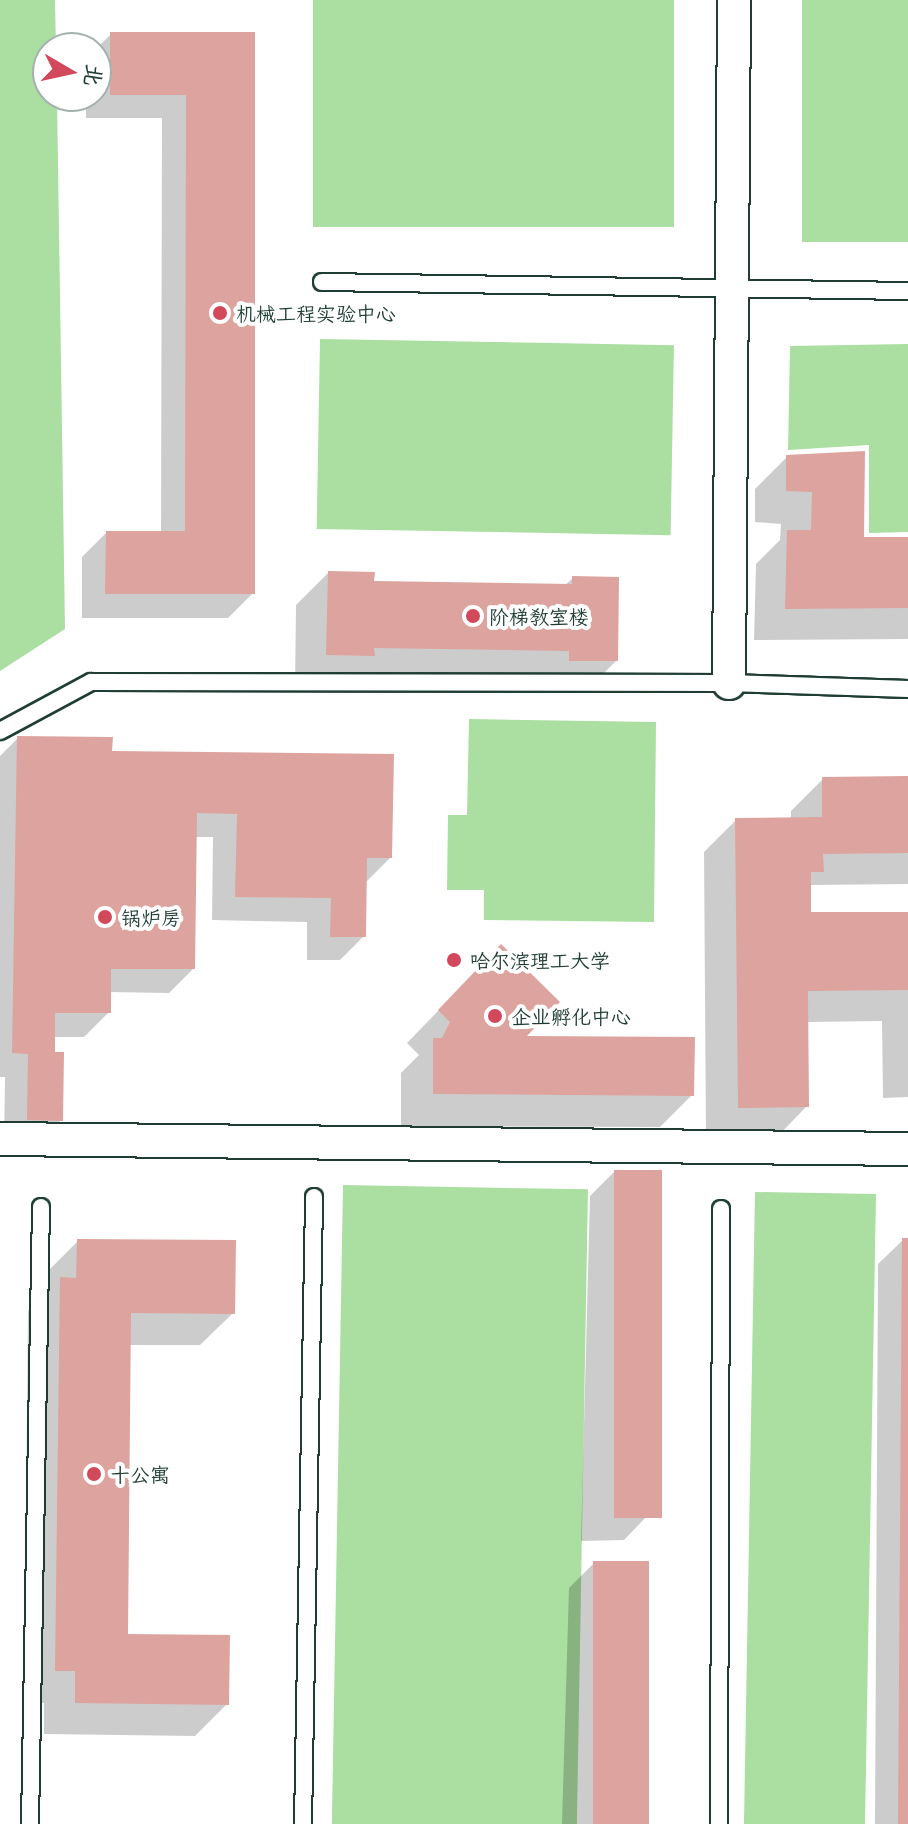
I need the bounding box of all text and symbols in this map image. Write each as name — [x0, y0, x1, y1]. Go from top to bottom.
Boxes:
north arrow — [32, 32, 112, 112]
text: 北 — [78, 62, 109, 88]
place label: 机械工程实验中心 — [236, 301, 396, 325]
marker: 机械工程实验中心 — [211, 304, 229, 322]
place label: 阶梯教室楼 — [489, 604, 589, 628]
marker: 阶梯教室楼 — [464, 607, 482, 625]
place label: 锅炉房 — [121, 905, 181, 929]
marker: 锅炉房 — [96, 908, 114, 926]
place label: 哈尔滨理工大学 — [470, 948, 610, 972]
marker: 哈尔滨理工大学 — [445, 951, 463, 969]
place label: 企业孵化中心 — [511, 1004, 631, 1028]
marker: 企业孵化中心 — [486, 1007, 504, 1025]
place label: 十公寓 — [110, 1462, 170, 1486]
marker: 十公寓 — [85, 1465, 103, 1483]

